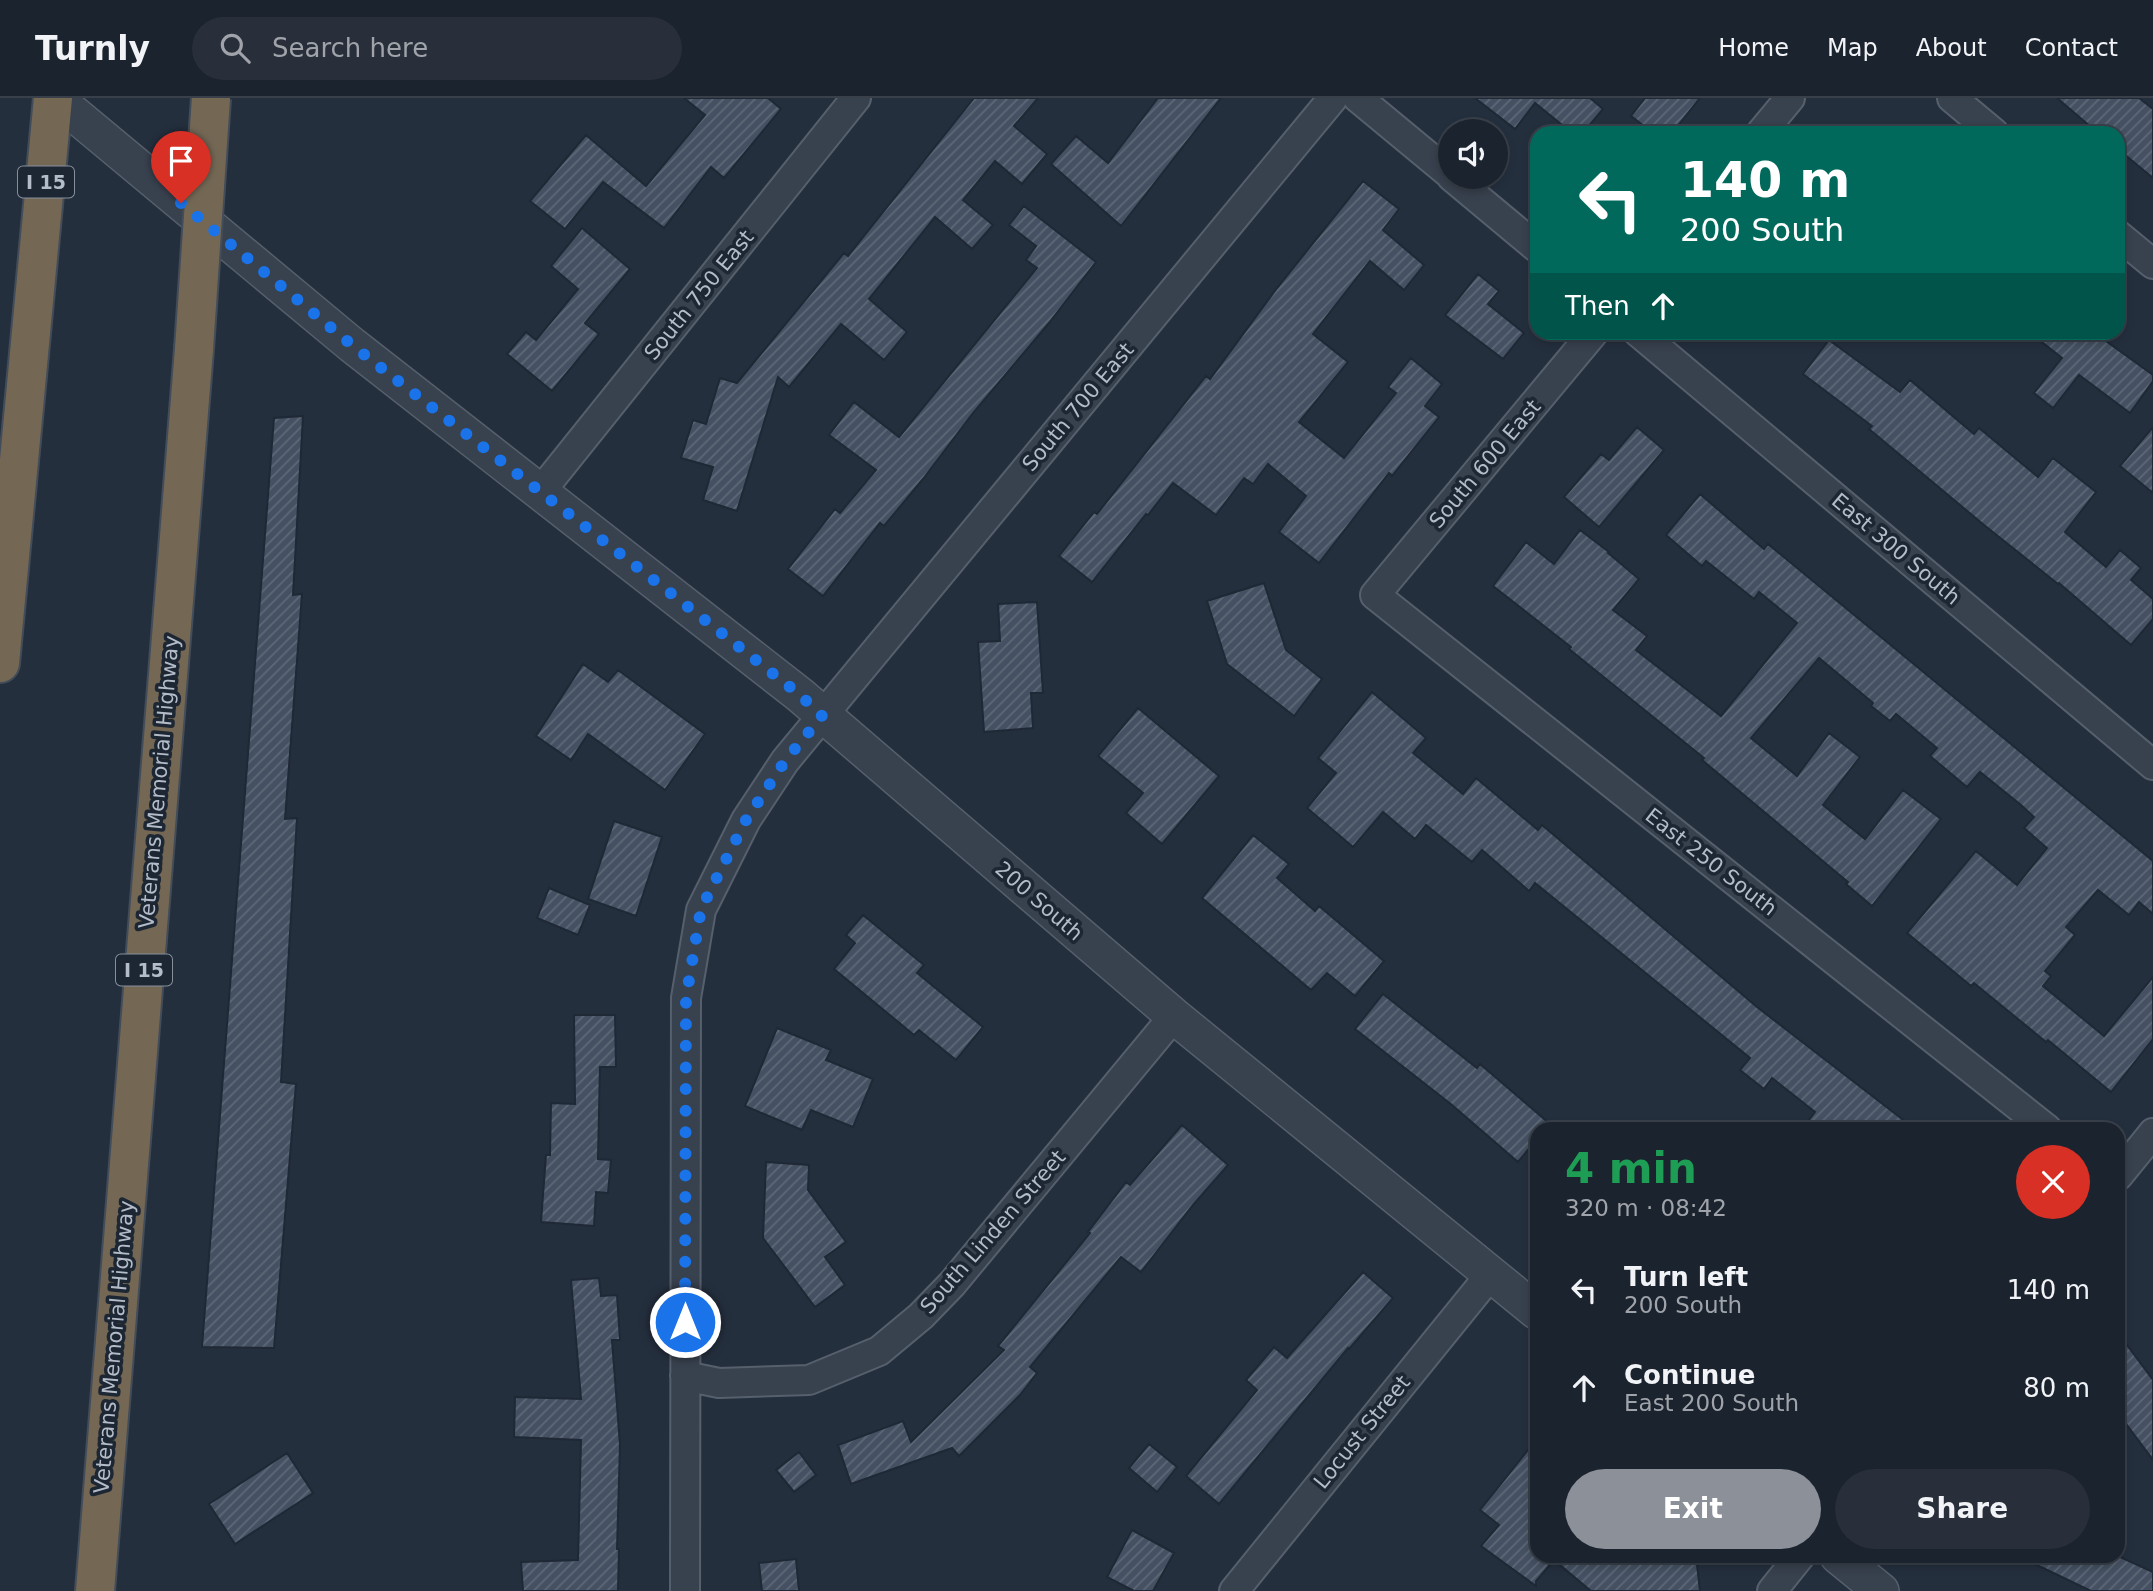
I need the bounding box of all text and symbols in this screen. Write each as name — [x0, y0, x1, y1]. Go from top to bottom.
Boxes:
search box — [192, 17, 682, 80]
text: Turnly — [35, 29, 150, 68]
icon: search — [216, 29, 254, 67]
text: Search here — [272, 33, 428, 63]
text: Home — [1718, 34, 1789, 62]
text: Map — [1827, 34, 1878, 62]
text: About — [1916, 34, 1987, 62]
text: Contact — [2025, 34, 2118, 62]
map controls — [1438, 119, 1508, 189]
button: sound — [1438, 119, 1508, 189]
pin — [151, 131, 211, 203]
icon: arrive — [162, 142, 200, 180]
text: 140 m — [1680, 152, 1850, 209]
icon: left — [1565, 154, 1656, 245]
road number: I 15 — [18, 166, 74, 198]
text: 200 South — [1680, 211, 1844, 249]
street label: South 750 East — [639, 225, 759, 365]
icon: ahead — [1644, 287, 1682, 325]
text: Then — [1565, 291, 1630, 321]
street label: South 700 East — [1017, 338, 1139, 476]
street label: South 600 East — [1424, 395, 1546, 533]
street label: East 300 South — [1827, 488, 1965, 610]
street label: Veterans Memorial Highway — [134, 634, 184, 930]
street label: East 250 South — [1641, 803, 1781, 921]
street label: 200 South — [990, 857, 1088, 945]
road number: I 15 — [116, 954, 172, 986]
text: 4 min — [1565, 1144, 1697, 1193]
street label: South Linden Street — [916, 1145, 1070, 1319]
button: close — [2016, 1145, 2090, 1219]
text: 320 m · 08:42 — [1565, 1195, 1727, 1221]
street label: Veterans Memorial Highway — [89, 1199, 139, 1495]
text: Turn left — [1624, 1262, 1748, 1292]
icon: left — [1565, 1271, 1603, 1309]
text: 140 m — [2007, 1275, 2090, 1305]
position arrow — [648, 1285, 722, 1359]
text: 200 South — [1624, 1292, 1742, 1318]
text: Continue — [1624, 1360, 1755, 1390]
icon: ahead — [1565, 1369, 1603, 1407]
street label: Locust Street — [1309, 1371, 1415, 1493]
text: 80 m — [2023, 1373, 2090, 1403]
text: East 200 South — [1624, 1390, 1799, 1416]
button: Exit — [1565, 1469, 1821, 1549]
button: Share — [1835, 1469, 2090, 1549]

